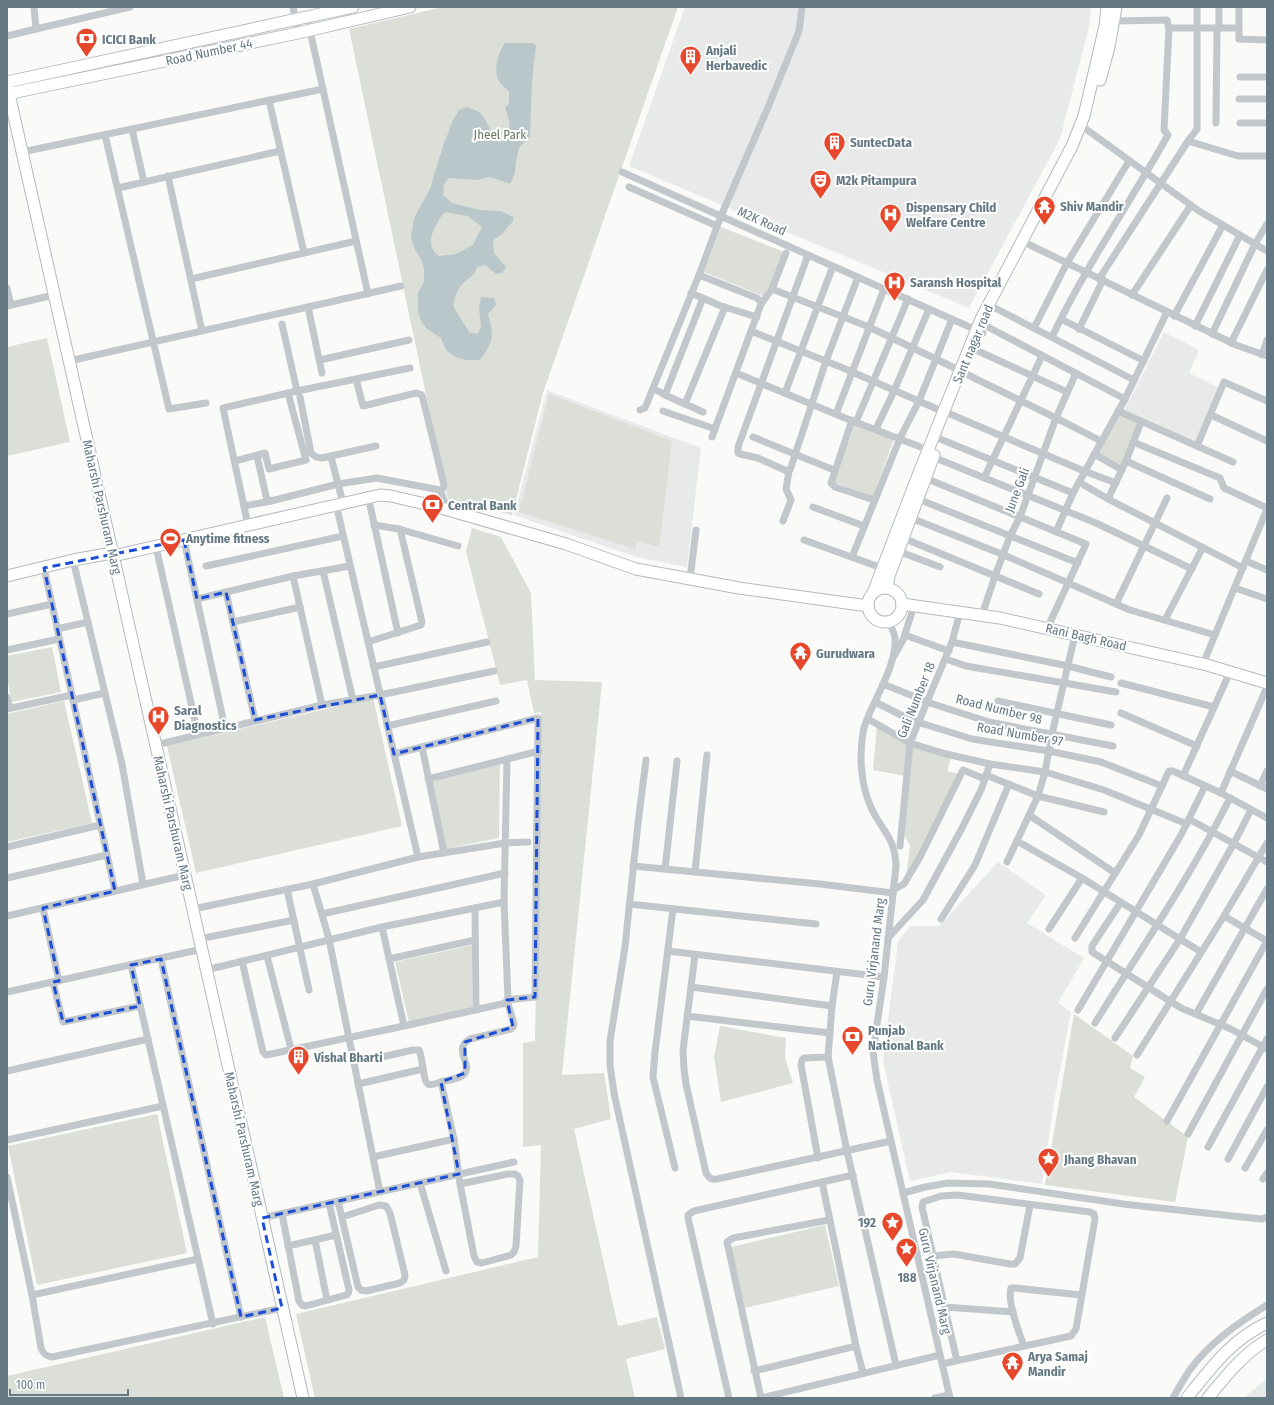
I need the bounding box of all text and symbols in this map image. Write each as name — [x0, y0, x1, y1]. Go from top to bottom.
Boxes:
bank icon: ICICI Bank — [74, 26, 100, 59]
place label: ICICI Bank — [102, 32, 156, 47]
street label: Road Number 44 — [164, 35, 254, 69]
place label: Anjali Herbavedic — [705, 43, 767, 73]
building icon: Anjali Herbavedic — [677, 44, 703, 77]
park label: Jheel Park — [474, 127, 527, 142]
building icon: SuntecData — [822, 129, 848, 162]
place label: SuntecData — [850, 135, 912, 150]
theatre icon: M2k Pitampura — [807, 167, 833, 200]
place label: M2k Pitampura — [836, 173, 917, 188]
temple icon: Shiv Mandir — [1032, 193, 1058, 226]
place label: Shiv Mandir — [1060, 199, 1124, 214]
place label: Dispensary Child Welfare Centre — [906, 200, 996, 230]
hospital icon: Dispensary Child Welfare Centre — [878, 201, 904, 234]
street label: M2K Road — [735, 204, 789, 238]
hospital icon: Saransh Hospital — [882, 269, 908, 302]
place label: Saransh Hospital — [910, 275, 1002, 290]
street label: Sant nagar road — [950, 302, 996, 386]
street label: Maharshi Parshuram Marg — [79, 438, 125, 577]
street label: June Gali — [1002, 465, 1032, 515]
bank icon: Central Bank — [420, 492, 446, 525]
place label: Central Bank — [448, 498, 517, 513]
sports icon: Anytime fitness — [157, 525, 183, 558]
place label: Anytime fitness — [185, 531, 270, 546]
street label: Rani Bagh Road — [1044, 620, 1128, 654]
temple icon: Gurudwara — [788, 640, 814, 673]
place label: Gurudwara — [816, 646, 876, 661]
street label: Gali Number 18 — [894, 660, 938, 740]
street label: Road Number 98 — [954, 691, 1044, 727]
place label: Saral Diagnostics — [174, 703, 237, 733]
hospital icon: Saral Diagnostics — [146, 704, 172, 737]
street label: Road Number 97 — [976, 719, 1064, 749]
street label: Maharshi Parshuram Marg — [150, 754, 196, 893]
street label: Guru Virjanand Marg — [860, 896, 888, 1007]
place label: Punjab National Bank — [868, 1023, 944, 1053]
bank icon: Punjab National Bank — [840, 1024, 866, 1057]
building icon: Vishal Bharti — [285, 1044, 311, 1077]
place label: Vishal Bharti — [313, 1050, 383, 1065]
street label: Maharshi Parshuram Marg — [221, 1070, 267, 1209]
place icon: Jhang Bhavan — [1035, 1146, 1061, 1179]
place label: Jhang Bhavan — [1063, 1152, 1137, 1167]
place icon: 192 — [879, 1209, 905, 1242]
place label: 192 — [858, 1215, 876, 1230]
street label: Guru Virjanand Marg — [915, 1226, 955, 1337]
place icon: 188 — [894, 1236, 920, 1269]
place label: 188 — [897, 1270, 917, 1285]
place label: Arya Samaj Mandir — [1027, 1349, 1088, 1379]
temple icon: Arya Samaj Mandir — [1000, 1350, 1026, 1383]
scale bar — [10, 1371, 128, 1397]
text: 100 m — [16, 1378, 45, 1392]

